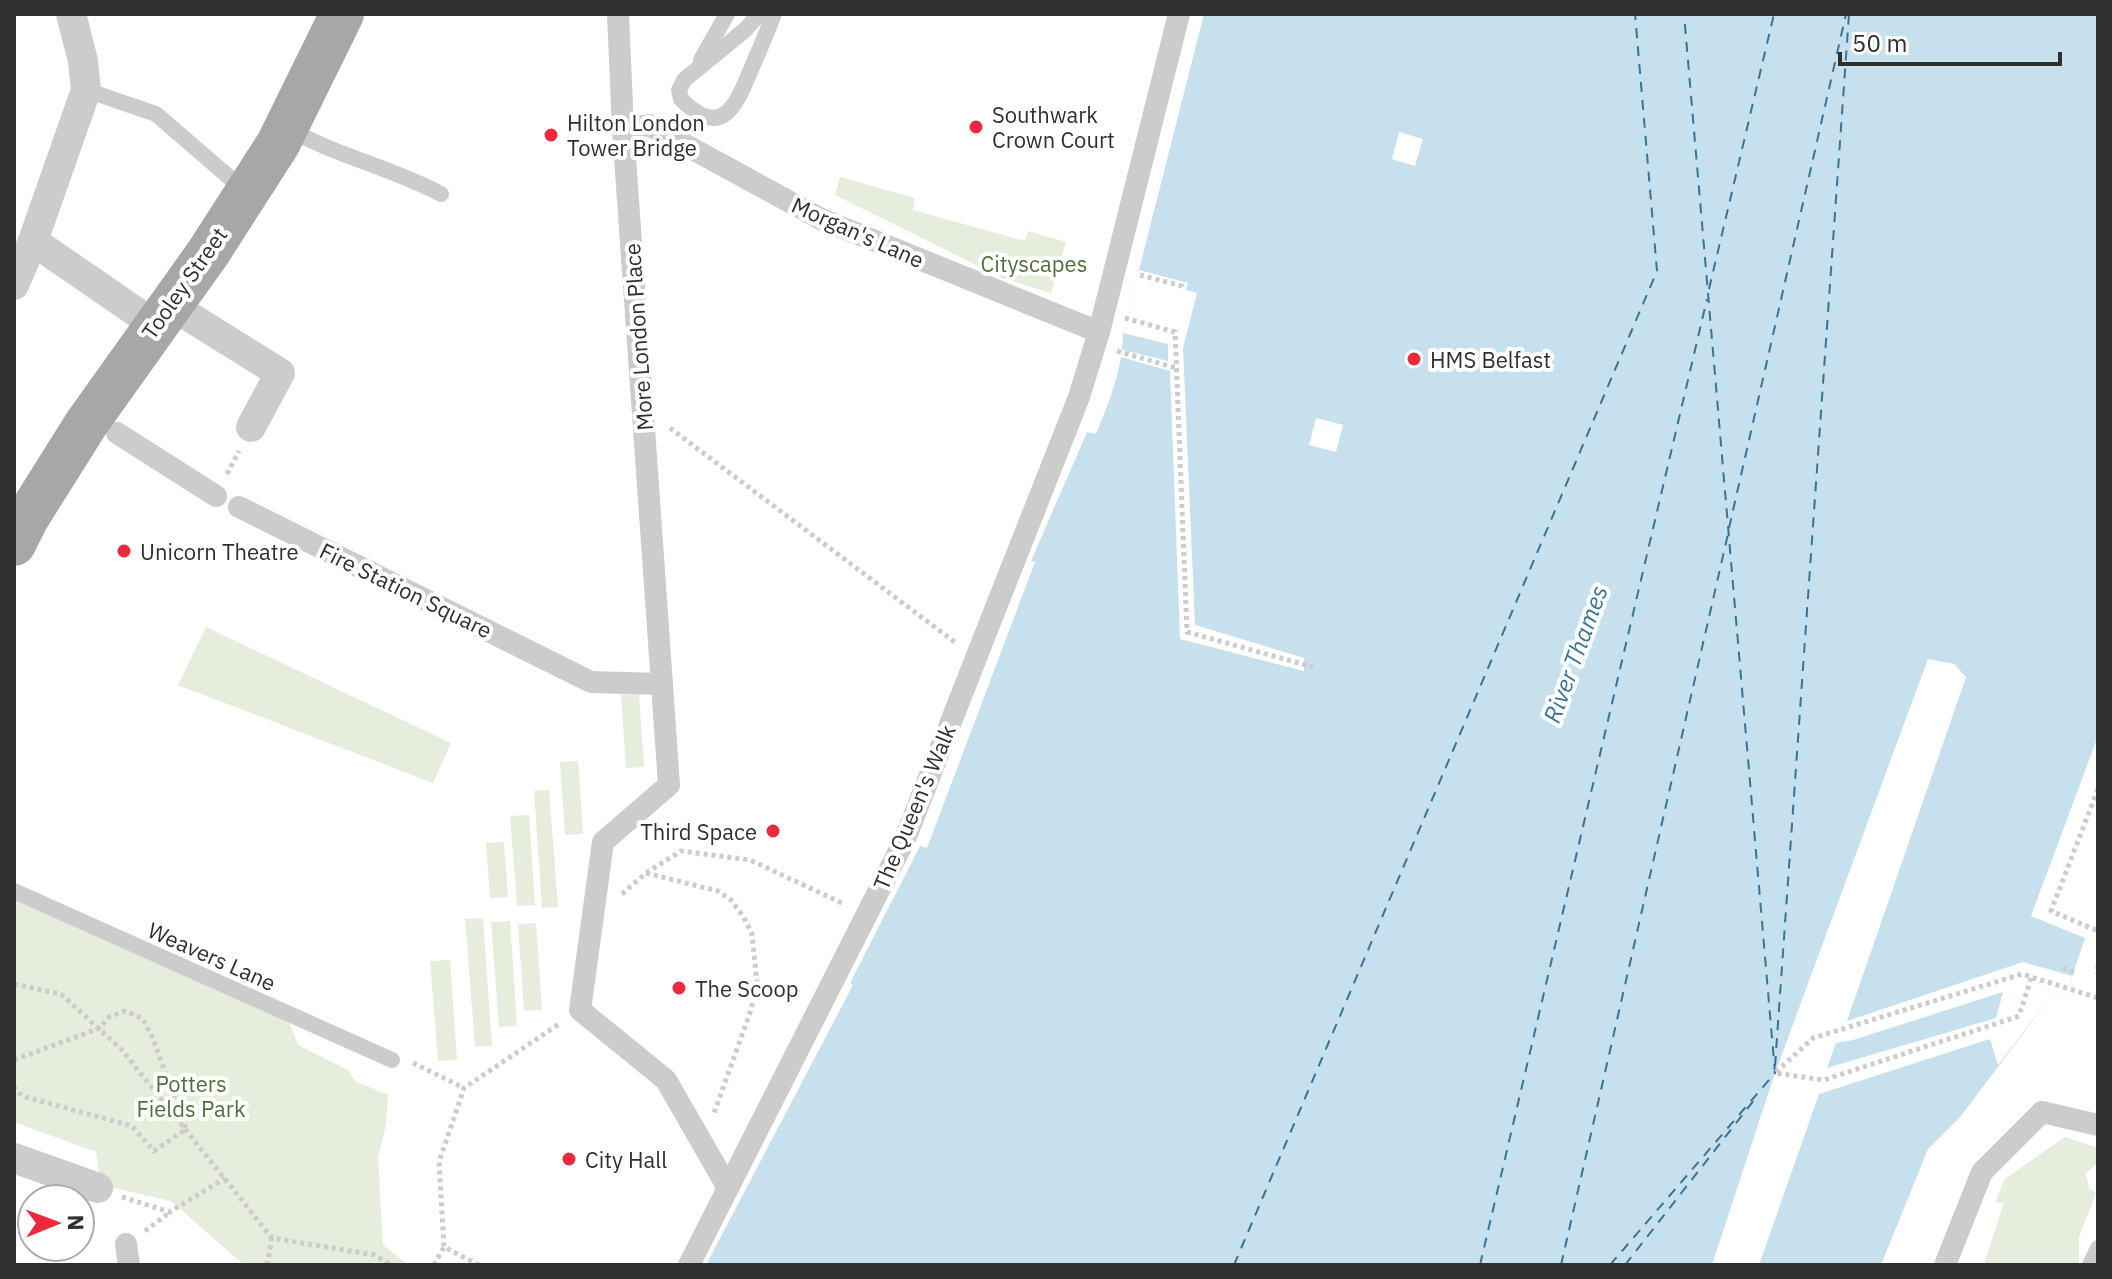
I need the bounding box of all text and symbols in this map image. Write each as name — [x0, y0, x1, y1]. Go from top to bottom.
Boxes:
scale bar — [1840, 16, 2060, 66]
text: 50 m — [1852, 27, 1907, 59]
place label: Southwark Crown Court — [992, 100, 1115, 154]
place label: Hilton London Tower Bridge — [567, 108, 705, 162]
marker: Southwark Crown Court — [967, 118, 985, 136]
marker: Hilton London Tower Bridge — [542, 126, 560, 144]
street label: Morgan's Lane — [787, 190, 929, 274]
street label: Tooley Street — [135, 221, 233, 345]
street label: More London Place — [617, 242, 659, 432]
park label: Cityscapes — [981, 249, 1087, 278]
place label: HMS Belfast — [1430, 345, 1551, 374]
marker: HMS Belfast — [1405, 350, 1423, 368]
street label: Fire Station Square — [315, 536, 497, 644]
place label: Unicorn Theatre — [140, 537, 299, 566]
marker: Unicorn Theatre — [115, 542, 133, 560]
water label: River Thames — [1535, 581, 1615, 727]
street label: The Queen's Walk — [866, 720, 962, 894]
place label: Third Space — [640, 817, 757, 846]
marker: Third Space — [764, 822, 782, 840]
street label: Weavers Lane — [144, 915, 280, 997]
place label: The Scoop — [695, 974, 798, 1003]
marker: The Scoop — [670, 979, 688, 997]
park label: Potters Fields Park — [136, 1069, 246, 1123]
place label: City Hall — [585, 1145, 667, 1174]
marker: City Hall — [560, 1150, 578, 1168]
north arrow — [16, 1183, 96, 1263]
text: N — [62, 1214, 91, 1231]

